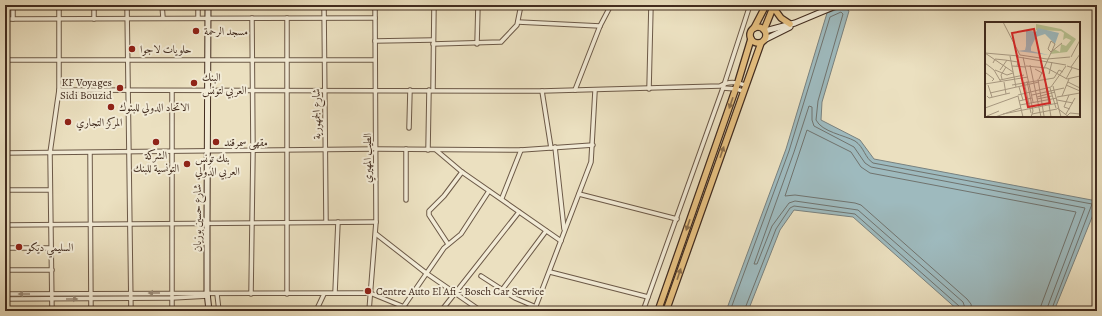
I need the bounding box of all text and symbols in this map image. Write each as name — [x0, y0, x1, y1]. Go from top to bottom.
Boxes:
inset map — [985, 22, 1080, 117]
place label: مسجد الرحمة — [204, 24, 248, 39]
marker: مسجد الرحمة — [191, 26, 201, 36]
place label: حلويات لاجوا — [140, 42, 192, 57]
marker: حلويات لاجوا — [127, 44, 137, 54]
place label: البنك العربي لتونس — [202, 70, 247, 99]
place label: KF Voyages Sidi Bouzid — [60, 75, 112, 103]
marker: البنك العربي لتونس — [189, 78, 199, 88]
marker: KF Voyages Sidi Bouzid — [115, 83, 125, 93]
street label: شارع الجمهورية — [309, 88, 326, 140]
one-way arrow — [728, 97, 734, 109]
place label: الاتحاد الدولي للبنوك — [119, 100, 190, 116]
marker: الاتحاد الدولي للبنوك — [106, 102, 116, 112]
place label: المركز التجاري — [76, 115, 122, 131]
marker: المركز التجاري — [63, 117, 73, 127]
street label: الطيب المهيري — [360, 133, 376, 183]
place label: مقهى سمرقند — [224, 135, 268, 151]
marker: الشركة التونسية للبنك — [151, 137, 161, 147]
marker: مقهى سمرقند — [211, 137, 221, 147]
one-way arrow — [719, 145, 725, 157]
place label: الشركة التونسية للبنك — [133, 148, 179, 176]
place label: بنك تونس العربي الدولي — [195, 151, 240, 180]
marker: بنك تونس العربي الدولي — [182, 159, 192, 169]
street label: شارع حسين بوزيان — [190, 184, 207, 252]
one-way arrow — [685, 220, 691, 232]
place label: السليمي ديكو — [26, 240, 73, 258]
marker: السليمي ديكو — [14, 242, 24, 252]
one-way arrow — [677, 268, 683, 280]
place label: Centre Auto El Afi - Bosch Car Service — [376, 284, 544, 299]
marker: Centre Auto El Afi - Bosch Car Service — [363, 286, 373, 296]
one-way arrow — [147, 290, 160, 296]
one-way arrow — [17, 291, 30, 297]
one-way arrow — [66, 296, 79, 302]

